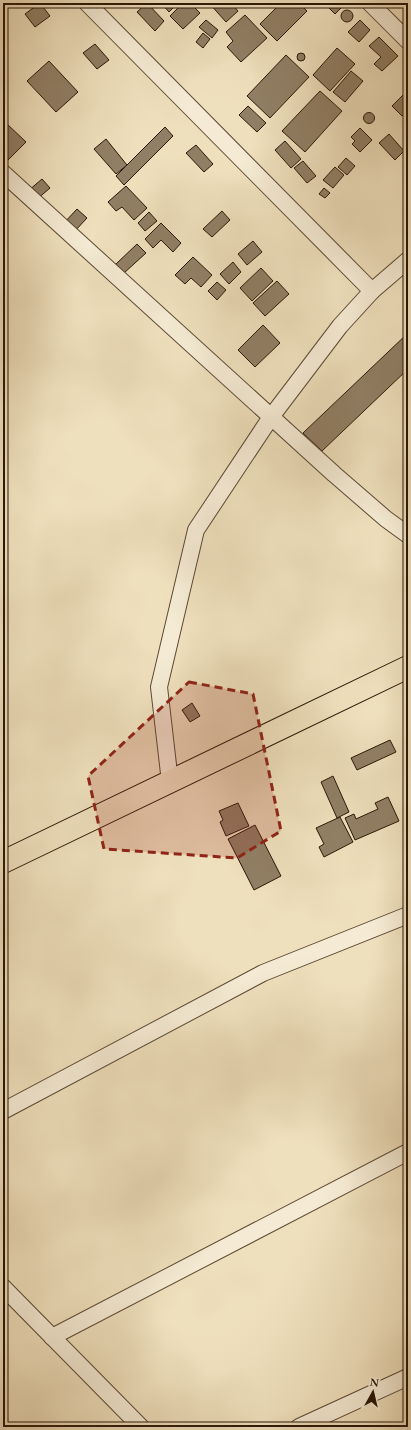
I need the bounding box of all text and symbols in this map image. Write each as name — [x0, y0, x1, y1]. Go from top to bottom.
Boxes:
north arrow — [353, 1372, 393, 1412]
text: N — [369, 1375, 380, 1390]

